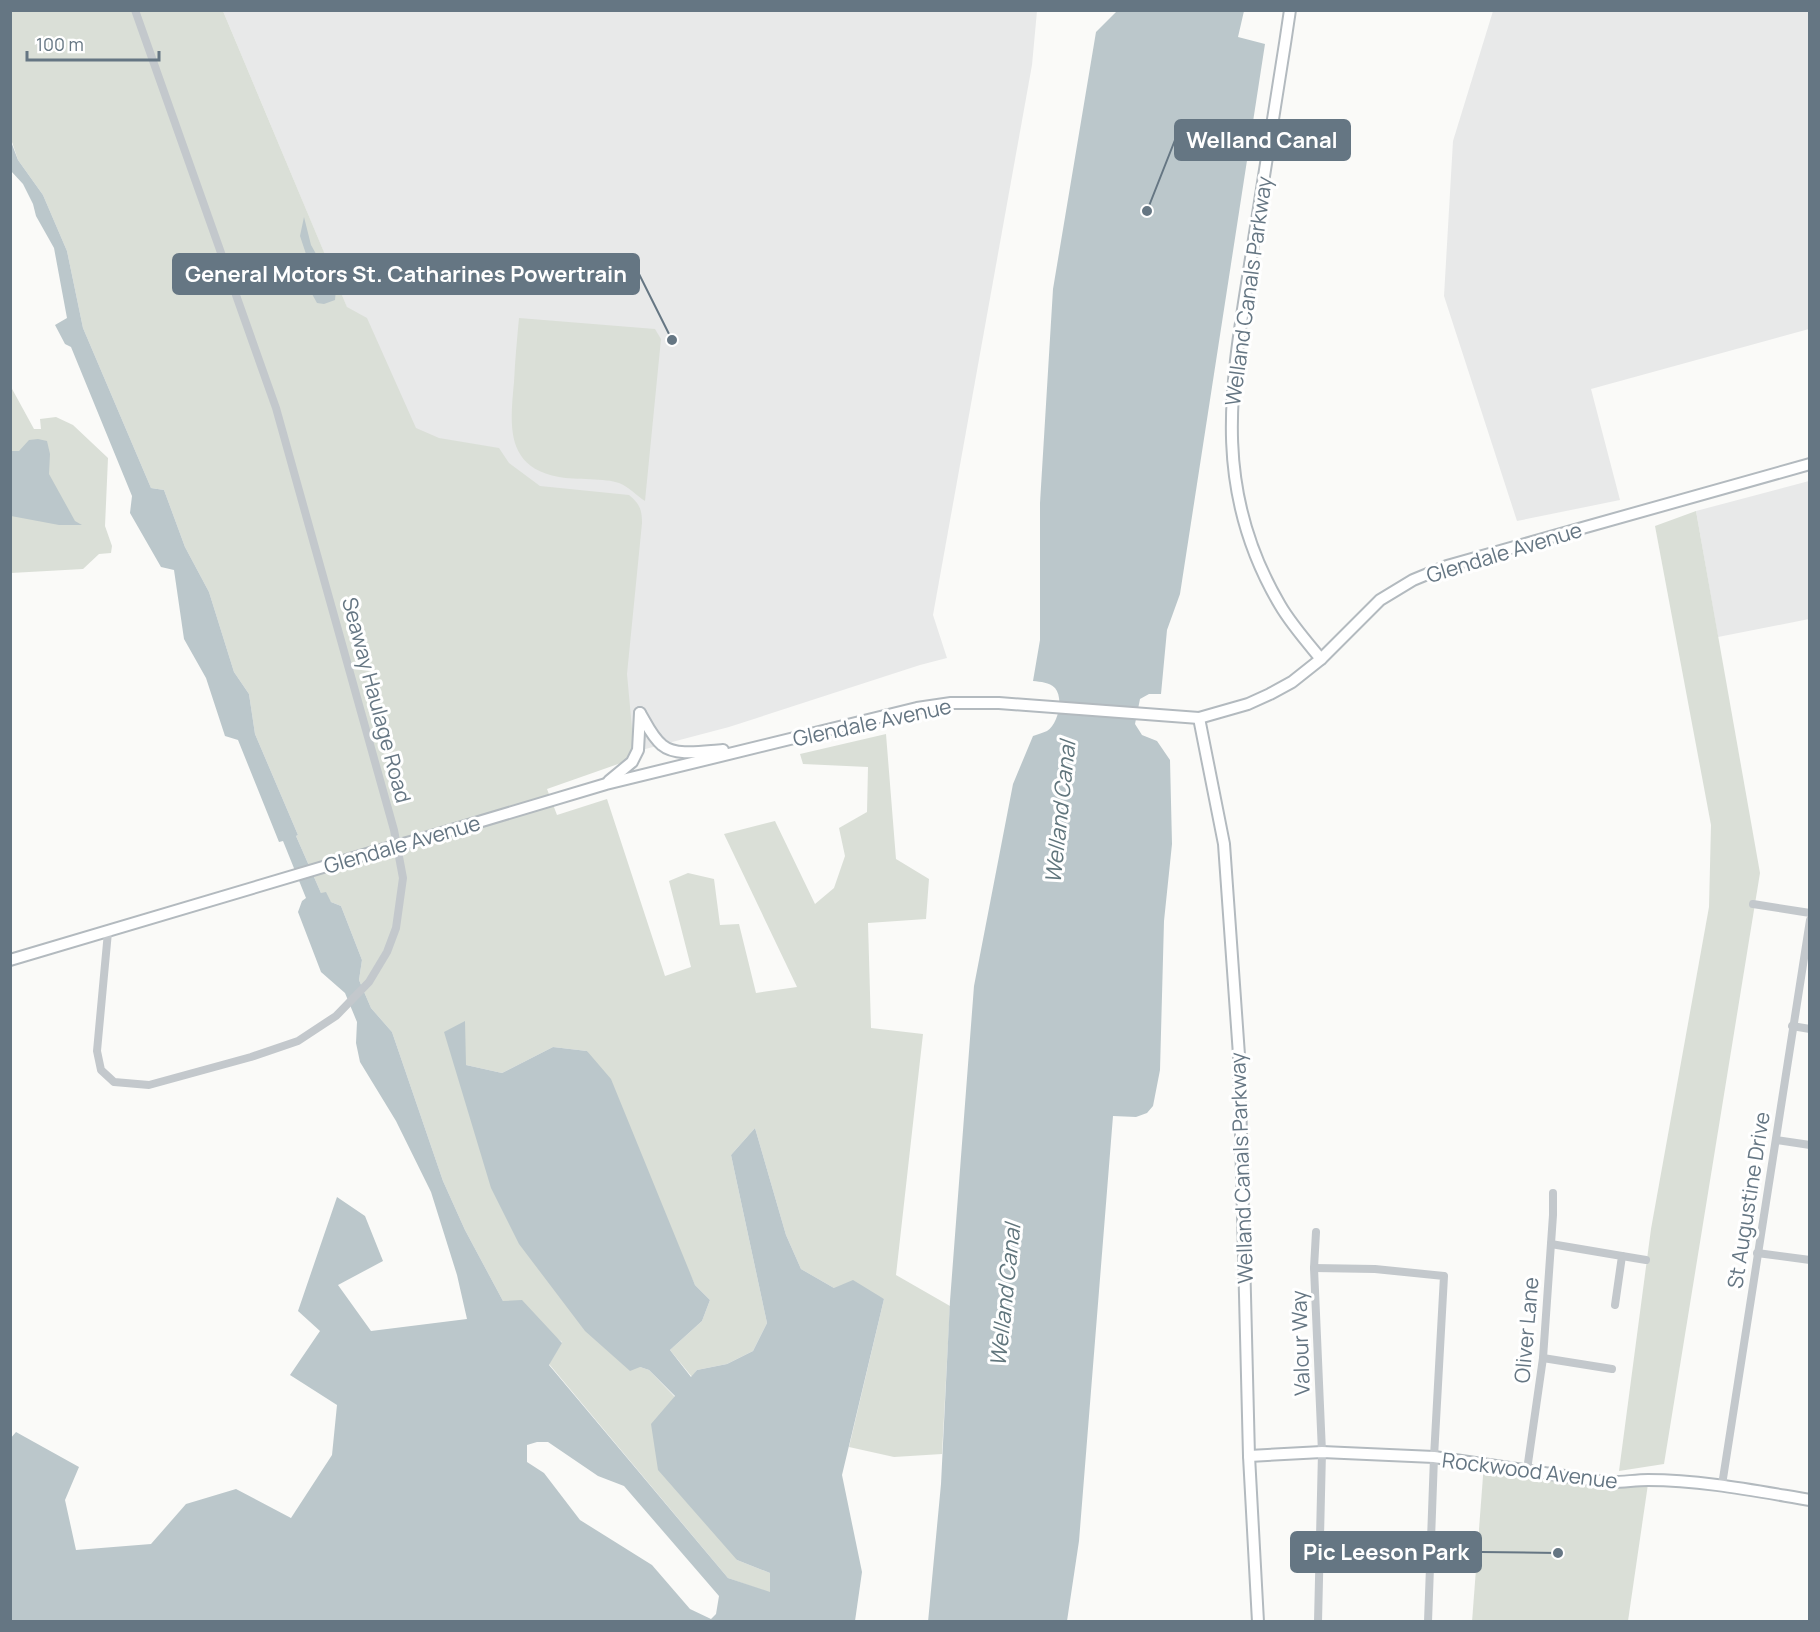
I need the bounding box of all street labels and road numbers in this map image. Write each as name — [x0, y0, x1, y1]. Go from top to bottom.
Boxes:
street label: Welland Canals Parkway — [1218, 174, 1278, 408]
street label: Glendale Avenue — [1423, 515, 1585, 589]
street label: Seaway Haulage Road — [336, 594, 418, 806]
street label: Glendale Avenue — [790, 692, 954, 752]
street label: Glendale Avenue — [321, 808, 483, 880]
street label: Welland Canals Parkway — [1223, 1052, 1259, 1284]
street label: St Augustine Drive — [1720, 1110, 1776, 1290]
street label: Oliver Lane — [1507, 1276, 1545, 1384]
street label: Valour Way — [1284, 1290, 1316, 1396]
street label: Rockwood Avenue — [1441, 1445, 1619, 1495]

